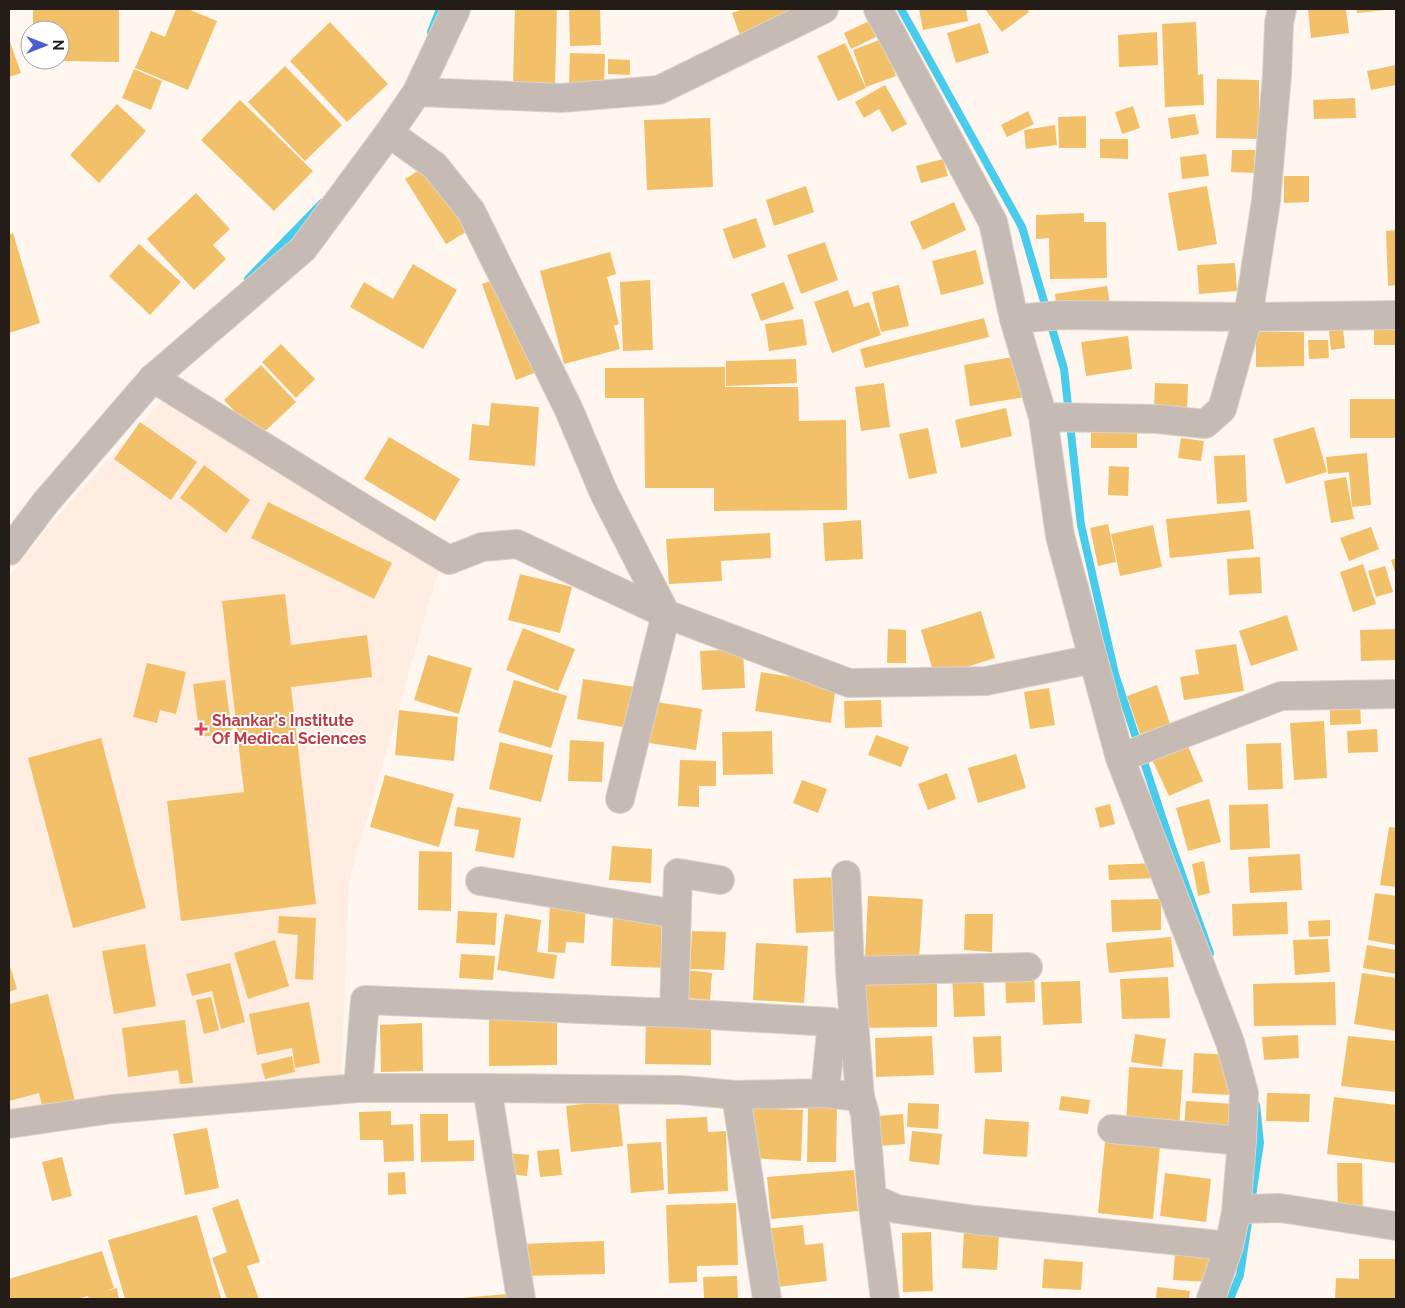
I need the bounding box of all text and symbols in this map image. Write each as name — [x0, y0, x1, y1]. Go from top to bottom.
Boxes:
north arrow — [20, 20, 70, 70]
text: N — [50, 40, 66, 50]
place label: Shankar's Institute Of Medical Sciences — [212, 711, 367, 748]
marker: Shankar's Institute Of Medical Sciences — [194, 722, 208, 736]

